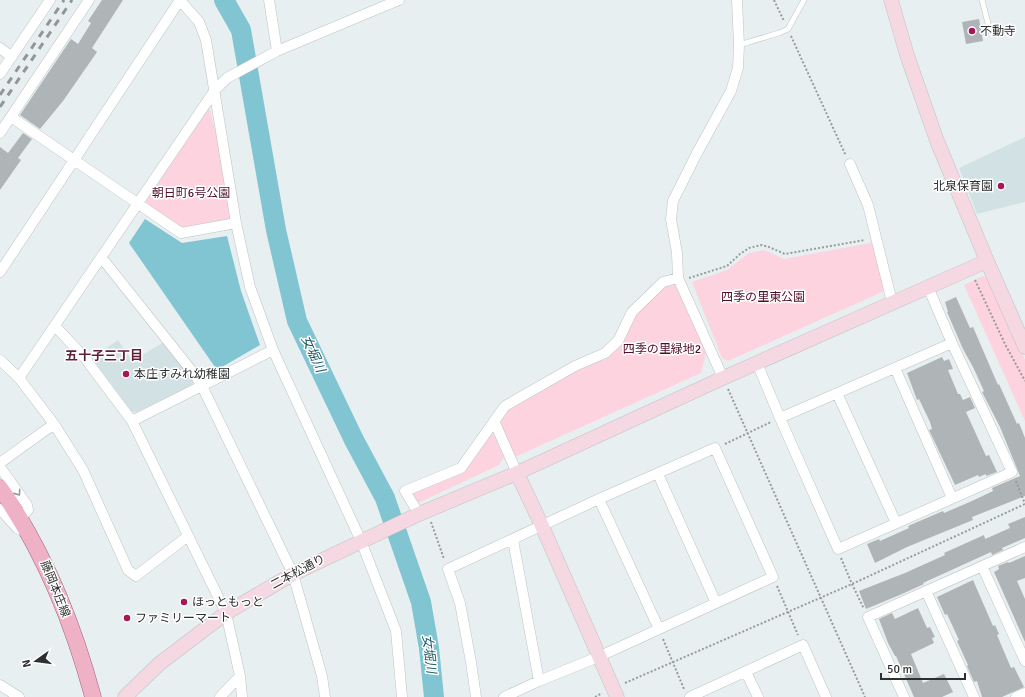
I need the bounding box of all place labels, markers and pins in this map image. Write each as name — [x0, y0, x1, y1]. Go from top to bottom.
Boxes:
place label: 不動寺 — [980, 24, 1016, 39]
marker: 不動寺 — [967, 26, 977, 36]
place label: 北泉保育園 — [933, 179, 993, 194]
marker: 北泉保育園 — [996, 181, 1006, 191]
place label: 本庄すみれ幼稚園 — [134, 367, 230, 382]
marker: 本庄すみれ幼稚園 — [121, 369, 131, 379]
place label: ほっともっと — [192, 595, 264, 610]
marker: ほっともっと — [179, 597, 189, 607]
place label: ファミリーマート — [135, 611, 231, 626]
marker: ファミリーマート — [122, 613, 132, 623]

